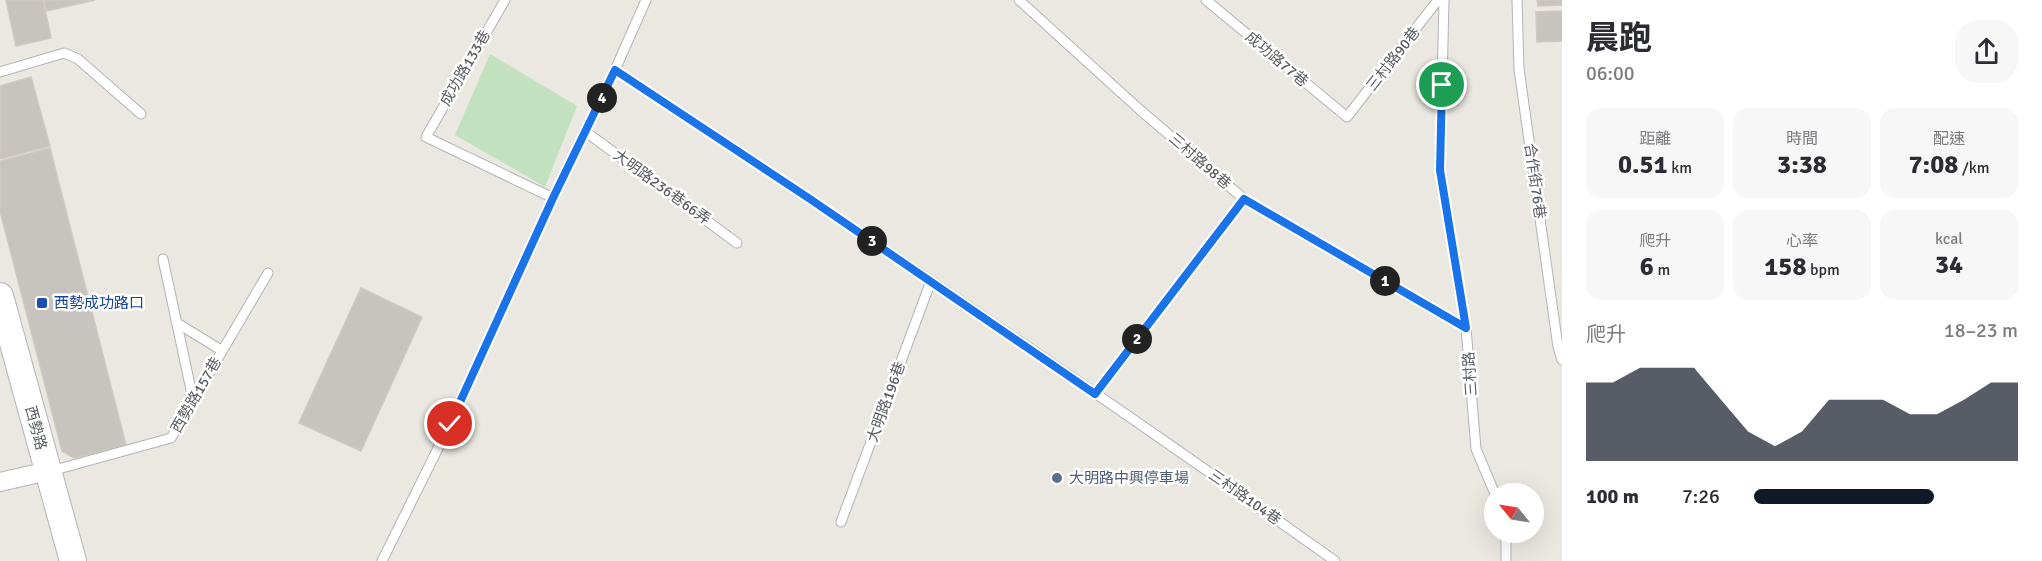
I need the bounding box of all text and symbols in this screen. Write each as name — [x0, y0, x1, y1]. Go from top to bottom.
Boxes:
text: 晨跑 — [1586, 18, 1652, 59]
button: share — [1955, 20, 2018, 83]
street label: 三村路90巷 — [1362, 23, 1424, 95]
street label: 成功路133巷 — [436, 27, 494, 109]
street label: 成功路77巷 — [1242, 28, 1312, 90]
pin — [1416, 59, 1467, 110]
text: 06:00 — [1586, 61, 1635, 86]
icon: arrive — [1425, 68, 1458, 101]
pin: 4 — [587, 83, 617, 113]
text: 4 — [598, 88, 606, 108]
street label: 三村路98巷 — [1165, 129, 1235, 193]
text: 距離 — [1639, 129, 1671, 149]
text: 時間 — [1786, 129, 1818, 149]
text: 配速 — [1933, 129, 1965, 149]
street label: 合作街76巷 — [1521, 142, 1549, 220]
street label: 大明路236巷66弄 — [610, 146, 714, 228]
text: 0.51 — [1618, 149, 1668, 181]
text: 3:38 — [1777, 149, 1827, 181]
text: 7:08 — [1909, 149, 1958, 181]
text: km — [1668, 158, 1692, 178]
text: /km — [1958, 158, 1989, 178]
pin: 3 — [857, 226, 887, 256]
text: kcal — [1935, 229, 1963, 249]
text: 3 — [868, 231, 876, 251]
text: 爬升 — [1639, 231, 1671, 251]
text: 心率 — [1786, 231, 1818, 251]
text: 34 — [1935, 249, 1963, 281]
text: 6 — [1640, 251, 1654, 283]
text: 158 — [1764, 251, 1806, 283]
text: m — [1654, 260, 1670, 280]
text: bpm — [1806, 260, 1840, 280]
pin: 1 — [1370, 266, 1400, 296]
text: 1 — [1381, 271, 1389, 291]
place label: 西勢成功路口 — [54, 294, 144, 312]
marker: 西勢成功路口 — [35, 296, 49, 310]
text: 18–23 m — [1944, 318, 2018, 343]
text: 爬升 — [1586, 322, 1626, 347]
pin: 2 — [1122, 324, 1152, 354]
text: 2 — [1133, 329, 1141, 349]
street label: 三村路 — [1459, 351, 1481, 397]
street label: 西勢路157巷 — [167, 354, 225, 436]
street label: 大明路196巷 — [863, 359, 909, 445]
pin — [424, 398, 475, 449]
street label: 西勢路 — [21, 404, 51, 452]
icon: check — [433, 407, 466, 440]
street label: 三村路104巷 — [1205, 465, 1285, 529]
place label: 大明路中興停車場 — [1069, 469, 1189, 487]
marker: 大明路中興停車場 — [1050, 471, 1064, 485]
north arrow — [1484, 483, 1544, 543]
map controls — [1484, 483, 1544, 543]
text: 100 m — [1586, 484, 1639, 509]
text: 7:26 — [1682, 484, 1720, 509]

